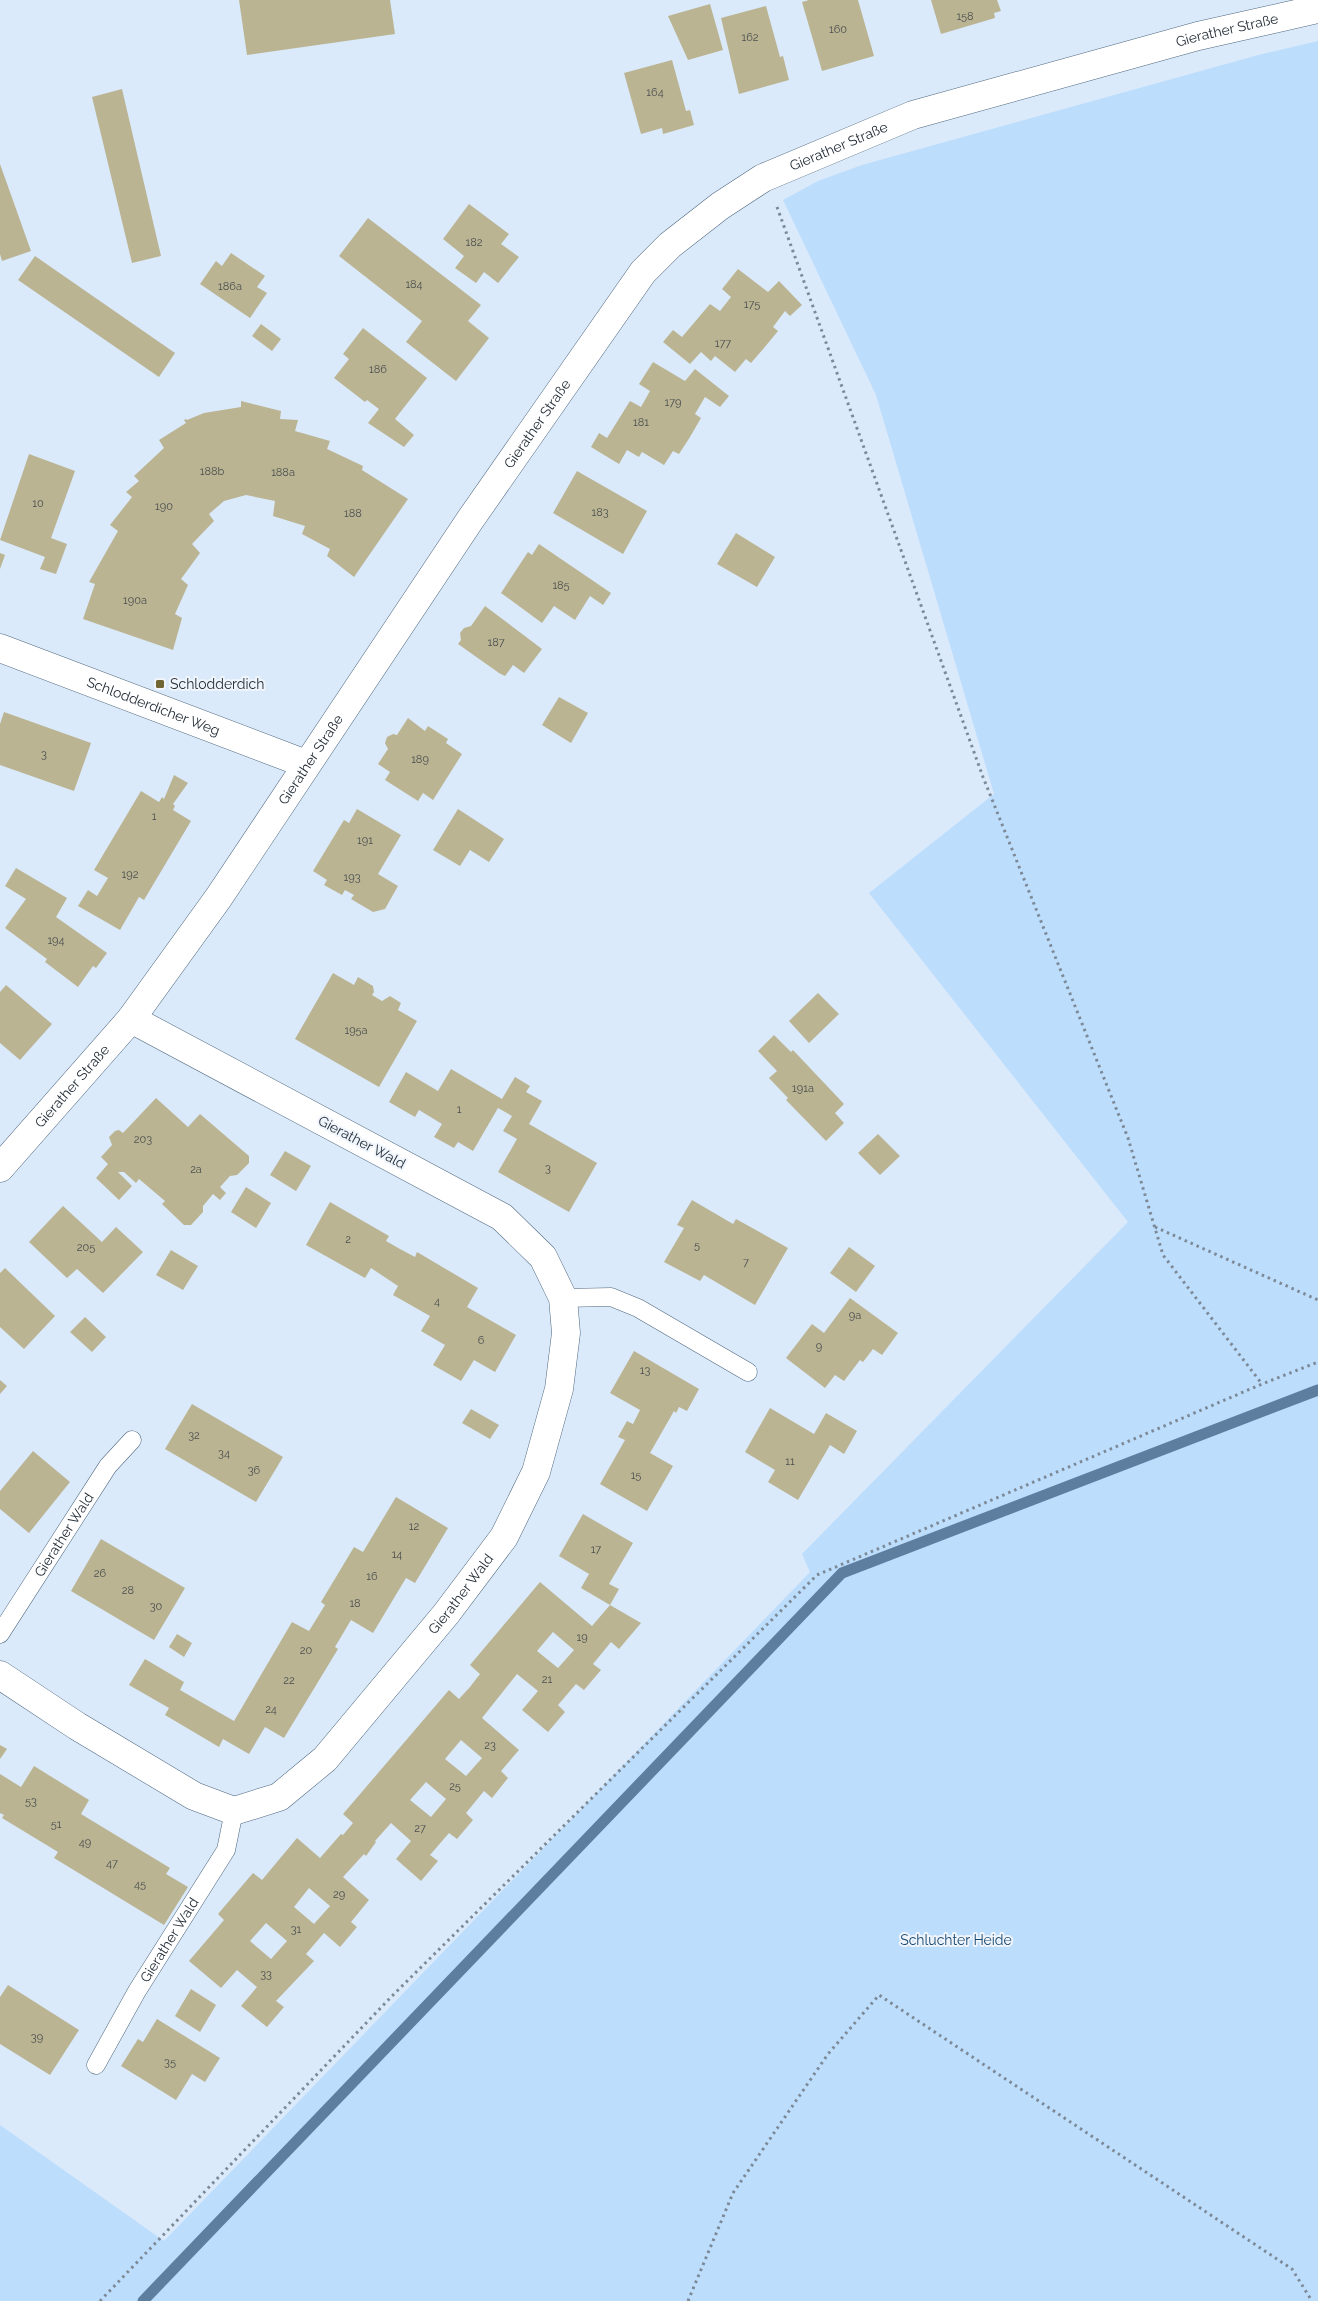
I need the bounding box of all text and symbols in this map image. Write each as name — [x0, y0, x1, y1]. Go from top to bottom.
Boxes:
house number: 158 — [956, 10, 974, 23]
street label: Gierather Straße — [1174, 10, 1280, 50]
house number: 160 — [829, 23, 847, 36]
house number: 162 — [741, 31, 759, 44]
house number: 164 — [646, 86, 664, 99]
street label: Gierather Straße — [787, 119, 890, 174]
house number: 182 — [466, 236, 483, 249]
house number: 184 — [405, 278, 423, 291]
house number: 186a — [218, 280, 242, 293]
house number: 175 — [744, 298, 760, 311]
house number: 177 — [715, 337, 731, 350]
house number: 186 — [369, 363, 387, 376]
street label: Gierather Straße — [501, 376, 574, 471]
house number: 179 — [665, 396, 681, 409]
house number: 181 — [633, 416, 649, 429]
house number: 188b — [200, 465, 224, 478]
house number: 188a — [271, 466, 295, 479]
house number: 10 — [32, 497, 44, 510]
house number: 190 — [155, 500, 173, 513]
house number: 183 — [591, 506, 609, 519]
house number: 188 — [344, 507, 362, 520]
house number: 185 — [552, 579, 570, 592]
house number: 190a — [123, 594, 147, 607]
house number: 187 — [487, 636, 505, 649]
street label: Schlodderdicher Weg — [85, 674, 222, 739]
place label: Schlodderdich — [170, 676, 264, 692]
marker: Schlodderdich — [154, 678, 166, 690]
street label: Gierather Straße — [275, 712, 346, 807]
house number: 3 — [41, 748, 47, 761]
house number: 189 — [411, 753, 429, 766]
house number: 1 — [152, 810, 157, 823]
house number: 191 — [357, 834, 373, 847]
house number: 192 — [122, 868, 139, 881]
house number: 193 — [343, 871, 361, 884]
house number: 194 — [47, 934, 65, 947]
house number: 195a — [344, 1024, 368, 1037]
street label: Gierather Straße — [31, 1042, 113, 1131]
house number: 191a — [792, 1082, 814, 1095]
house number: 1 — [457, 1103, 462, 1116]
street label: Gierather Wald — [316, 1112, 408, 1172]
house number: 203 — [134, 1133, 152, 1146]
house number: 3 — [545, 1162, 551, 1175]
house number: 2a — [190, 1163, 202, 1176]
house number: 2 — [345, 1233, 351, 1246]
house number: 5 — [694, 1239, 700, 1252]
house number: 205 — [77, 1241, 95, 1254]
house number: 7 — [743, 1256, 749, 1269]
house number: 4 — [434, 1295, 440, 1308]
house number: 9a — [849, 1309, 861, 1322]
house number: 6 — [478, 1334, 485, 1347]
house number: 9 — [816, 1340, 822, 1353]
house number: 13 — [640, 1364, 650, 1377]
house number: 32 — [188, 1429, 200, 1442]
house number: 34 — [218, 1447, 230, 1460]
house number: 11 — [785, 1455, 795, 1468]
house number: 36 — [248, 1464, 261, 1477]
house number: 15 — [631, 1469, 641, 1482]
street label: Gierather Wald — [31, 1490, 97, 1580]
house number: 12 — [409, 1520, 419, 1533]
house number: 17 — [591, 1543, 601, 1556]
house number: 14 — [392, 1548, 402, 1561]
street label: Gierather Wald — [425, 1551, 496, 1637]
house number: 26 — [94, 1567, 107, 1580]
house number: 16 — [366, 1570, 378, 1583]
house number: 28 — [122, 1584, 134, 1597]
house number: 18 — [349, 1597, 361, 1610]
house number: 30 — [150, 1600, 163, 1613]
house number: 19 — [576, 1631, 588, 1644]
house number: 20 — [300, 1644, 312, 1657]
house number: 21 — [542, 1673, 553, 1686]
house number: 22 — [283, 1674, 295, 1687]
house number: 24 — [265, 1703, 277, 1716]
house number: 23 — [484, 1739, 496, 1752]
house number: 25 — [449, 1780, 461, 1793]
house number: 53 — [25, 1795, 37, 1808]
house number: 51 — [51, 1818, 62, 1831]
house number: 27 — [414, 1822, 426, 1835]
house number: 49 — [79, 1836, 91, 1849]
house number: 47 — [106, 1857, 118, 1870]
house number: 45 — [134, 1878, 146, 1891]
house number: 29 — [333, 1888, 345, 1901]
street label: Gierather Wald — [137, 1895, 202, 1985]
house number: 31 — [291, 1923, 302, 1936]
park label: Schluchter Heide — [900, 1932, 1012, 1948]
house number: 33 — [260, 1968, 272, 1981]
house number: 39 — [31, 2031, 43, 2044]
house number: 35 — [164, 2056, 176, 2069]

